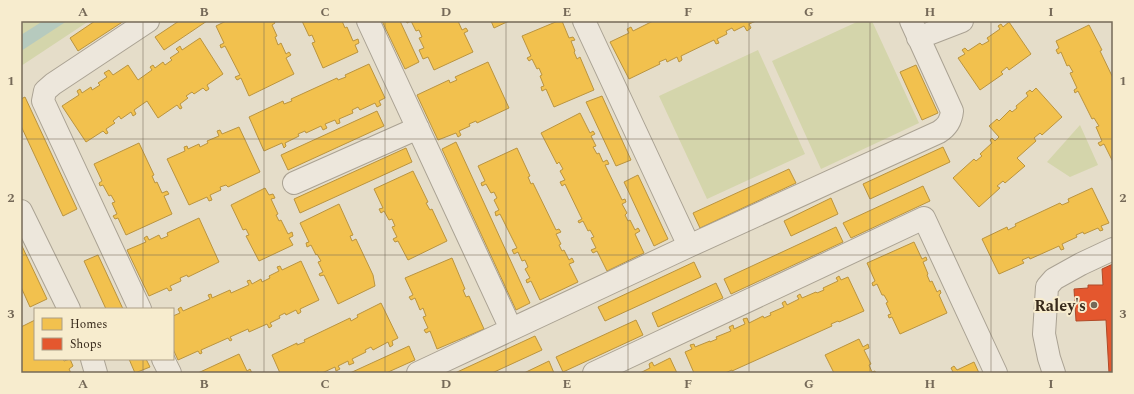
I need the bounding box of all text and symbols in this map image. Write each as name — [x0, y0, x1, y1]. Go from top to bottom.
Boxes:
text: A — [78, 2, 88, 22]
text: B — [199, 2, 209, 22]
text: C — [320, 2, 330, 22]
text: D — [441, 2, 451, 22]
text: E — [563, 2, 572, 22]
text: F — [684, 2, 692, 22]
text: G — [804, 2, 814, 22]
text: H — [925, 2, 936, 22]
text: I — [1048, 2, 1054, 22]
text: 1 — [7, 71, 15, 91]
text: 1 — [1119, 71, 1127, 91]
text: 2 — [7, 188, 15, 208]
text: 2 — [1119, 188, 1127, 208]
place label: Raley's — [1034, 294, 1086, 318]
marker: Raley's — [1089, 300, 1099, 310]
text: 3 — [7, 304, 15, 324]
text: 3 — [1119, 304, 1127, 324]
legend — [34, 308, 174, 360]
text: Homes — [70, 315, 108, 334]
text: Shops — [70, 335, 102, 354]
text: A — [78, 374, 88, 394]
text: B — [199, 374, 209, 394]
text: C — [320, 374, 330, 394]
text: D — [441, 374, 451, 394]
text: E — [563, 374, 572, 394]
text: F — [684, 374, 692, 394]
text: G — [804, 374, 814, 394]
text: H — [925, 374, 936, 394]
text: I — [1048, 374, 1054, 394]

